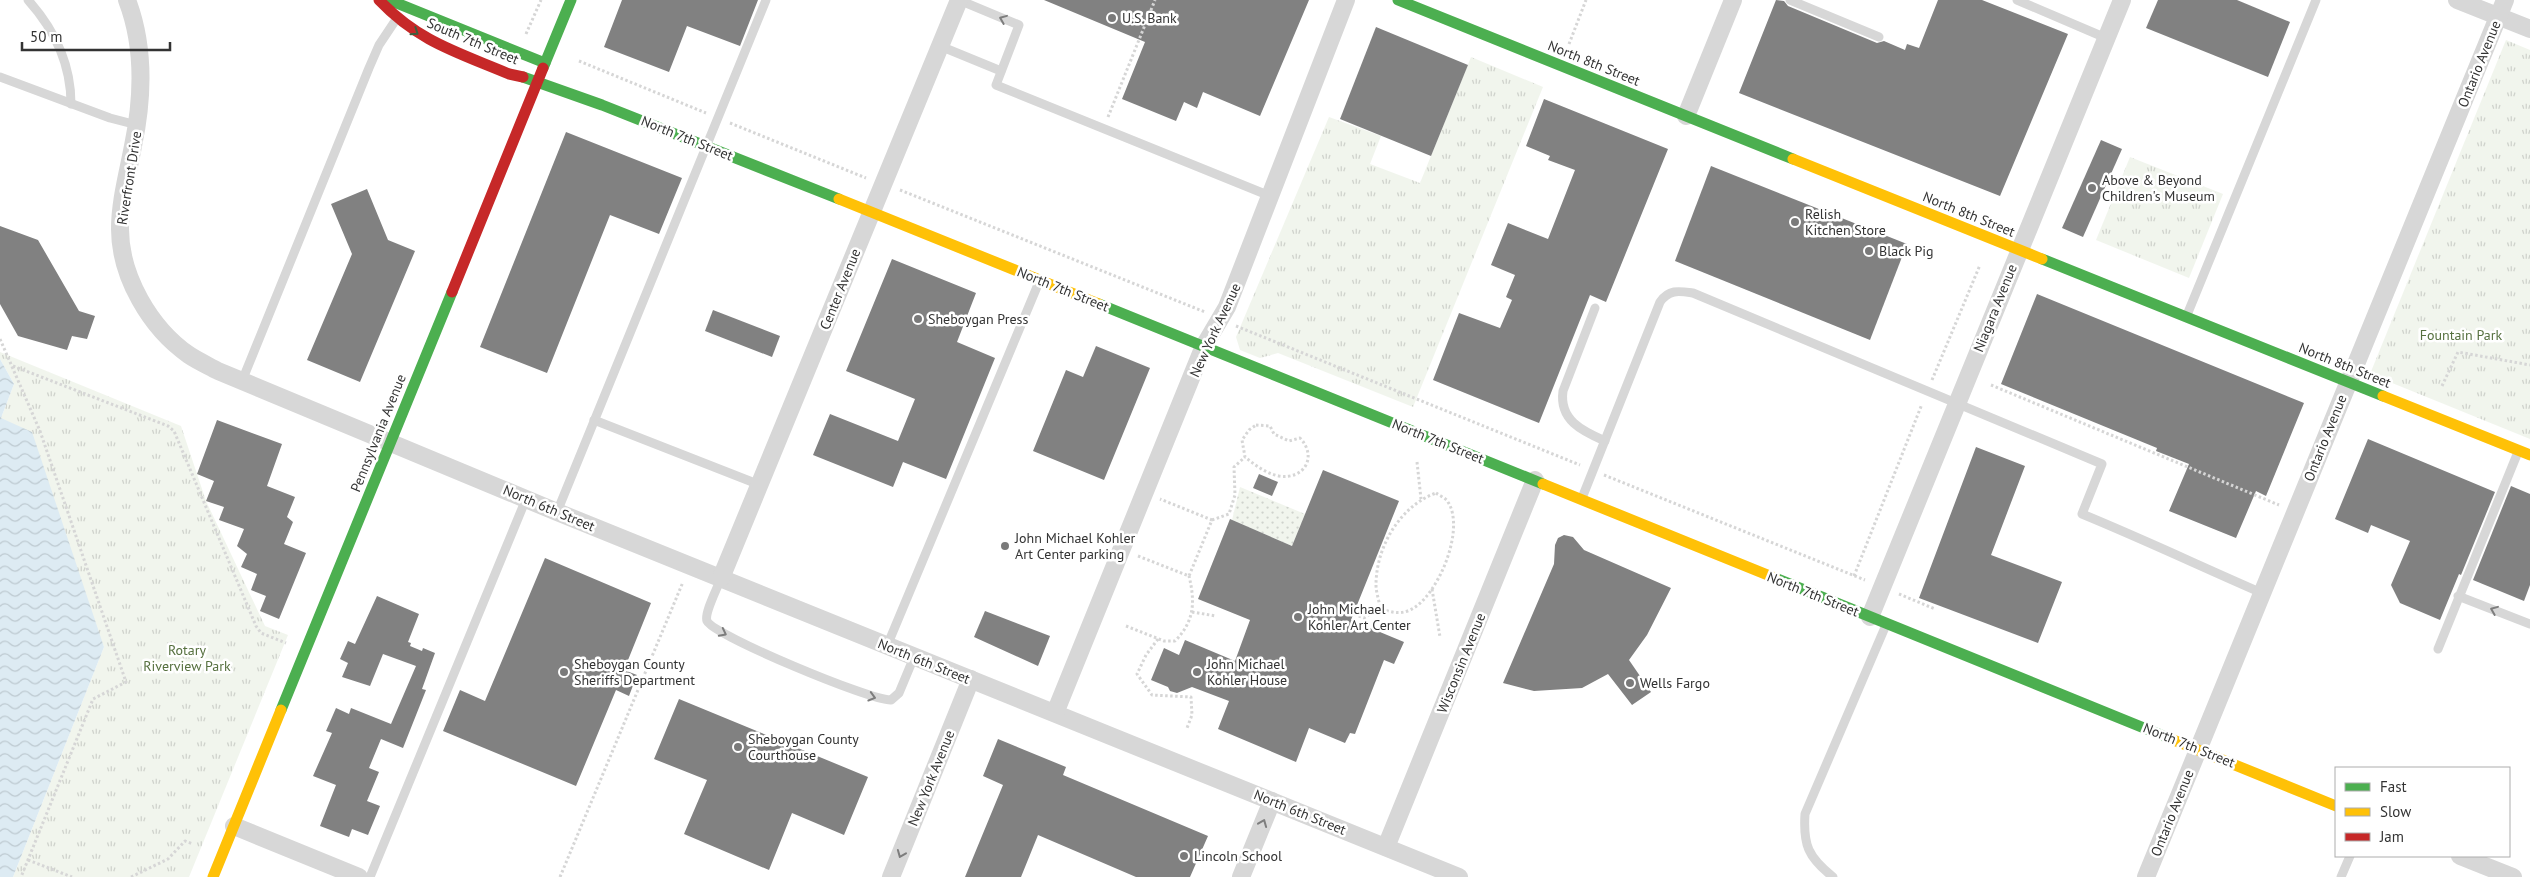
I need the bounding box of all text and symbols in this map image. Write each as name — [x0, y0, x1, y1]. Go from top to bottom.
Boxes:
place label: U.S. Bank — [1122, 9, 1177, 27]
marker: U.S. Bank — [1106, 12, 1118, 24]
street label: South 7th Street — [424, 14, 522, 68]
one-way arrow — [999, 14, 1008, 25]
street label: Ontario Avenue — [2453, 18, 2505, 110]
scale bar — [22, 20, 170, 52]
one-way arrow — [410, 26, 419, 35]
text: 50 m — [30, 27, 63, 46]
street label: North 8th Street — [1545, 36, 1643, 90]
street label: North 7th Street — [638, 111, 736, 165]
street label: Riverfront Drive — [113, 130, 145, 226]
place label: Above & Beyond Children's Museum — [2102, 171, 2215, 205]
marker: Above & Beyond Children's Museum — [2086, 182, 2098, 194]
street label: North 8th Street — [1920, 187, 2018, 241]
place label: Relish Kitchen Store — [1805, 205, 1886, 239]
marker: Relish Kitchen Store — [1789, 216, 1801, 228]
place label: Black Pig — [1879, 242, 1934, 260]
marker: Black Pig — [1863, 245, 1875, 257]
street label: Center Avenue — [816, 246, 864, 332]
street label: Niagara Avenue — [1969, 261, 2021, 355]
street label: North 7th Street — [1014, 262, 1112, 316]
street label: New York Avenue — [1185, 280, 1245, 380]
place label: Sheboygan Press — [928, 310, 1028, 328]
marker: Sheboygan Press — [912, 313, 924, 325]
park label: Fountain Park — [2420, 326, 2503, 344]
street label: North 8th Street — [2296, 338, 2394, 392]
street label: Pennsylvania Avenue — [346, 372, 410, 494]
street label: Ontario Avenue — [2299, 392, 2351, 484]
street label: North 7th Street — [1389, 414, 1487, 468]
street label: North 6th Street — [500, 481, 598, 535]
place label: John Michael Kohler Art Center parking — [1014, 529, 1136, 563]
marker: John Michael Kohler Art Center parking — [999, 540, 1011, 552]
street label: North 7th Street — [1764, 567, 1862, 621]
place label: John Michael Kohler Art Center — [1307, 600, 1411, 634]
one-way arrow — [2490, 606, 2499, 616]
street label: Wisconsin Avenue — [1433, 610, 1489, 716]
marker: John Michael Kohler Art Center — [1292, 611, 1304, 623]
one-way arrow — [718, 627, 727, 637]
street label: North 6th Street — [875, 634, 973, 688]
park label: Rotary Riverview Park — [143, 641, 231, 675]
place label: Sheboygan County Sheriffs Department — [574, 655, 695, 689]
place label: John Michael Kohler House — [1206, 655, 1287, 689]
marker: Sheboygan County Sheriffs Department — [558, 666, 570, 678]
marker: John Michael Kohler House — [1191, 666, 1203, 678]
place label: Wells Fargo — [1640, 674, 1710, 692]
marker: Wells Fargo — [1624, 677, 1636, 689]
one-way arrow — [868, 691, 876, 701]
street label: North 7th Street — [2140, 718, 2238, 772]
street label: New York Avenue — [904, 727, 958, 829]
place label: Sheboygan County Courthouse — [748, 730, 859, 764]
marker: Sheboygan County Courthouse — [732, 741, 744, 753]
street label: Ontario Avenue — [2146, 767, 2198, 859]
legend — [2335, 767, 2510, 857]
text: Fast — [2380, 777, 2407, 796]
street label: North 6th Street — [1251, 785, 1349, 839]
text: Slow — [2380, 802, 2411, 821]
one-way arrow — [1257, 819, 1267, 828]
text: Jam — [2379, 827, 2404, 846]
place label: Lincoln School — [1194, 847, 1282, 865]
one-way arrow — [896, 850, 906, 858]
marker: Lincoln School — [1178, 850, 1190, 862]

